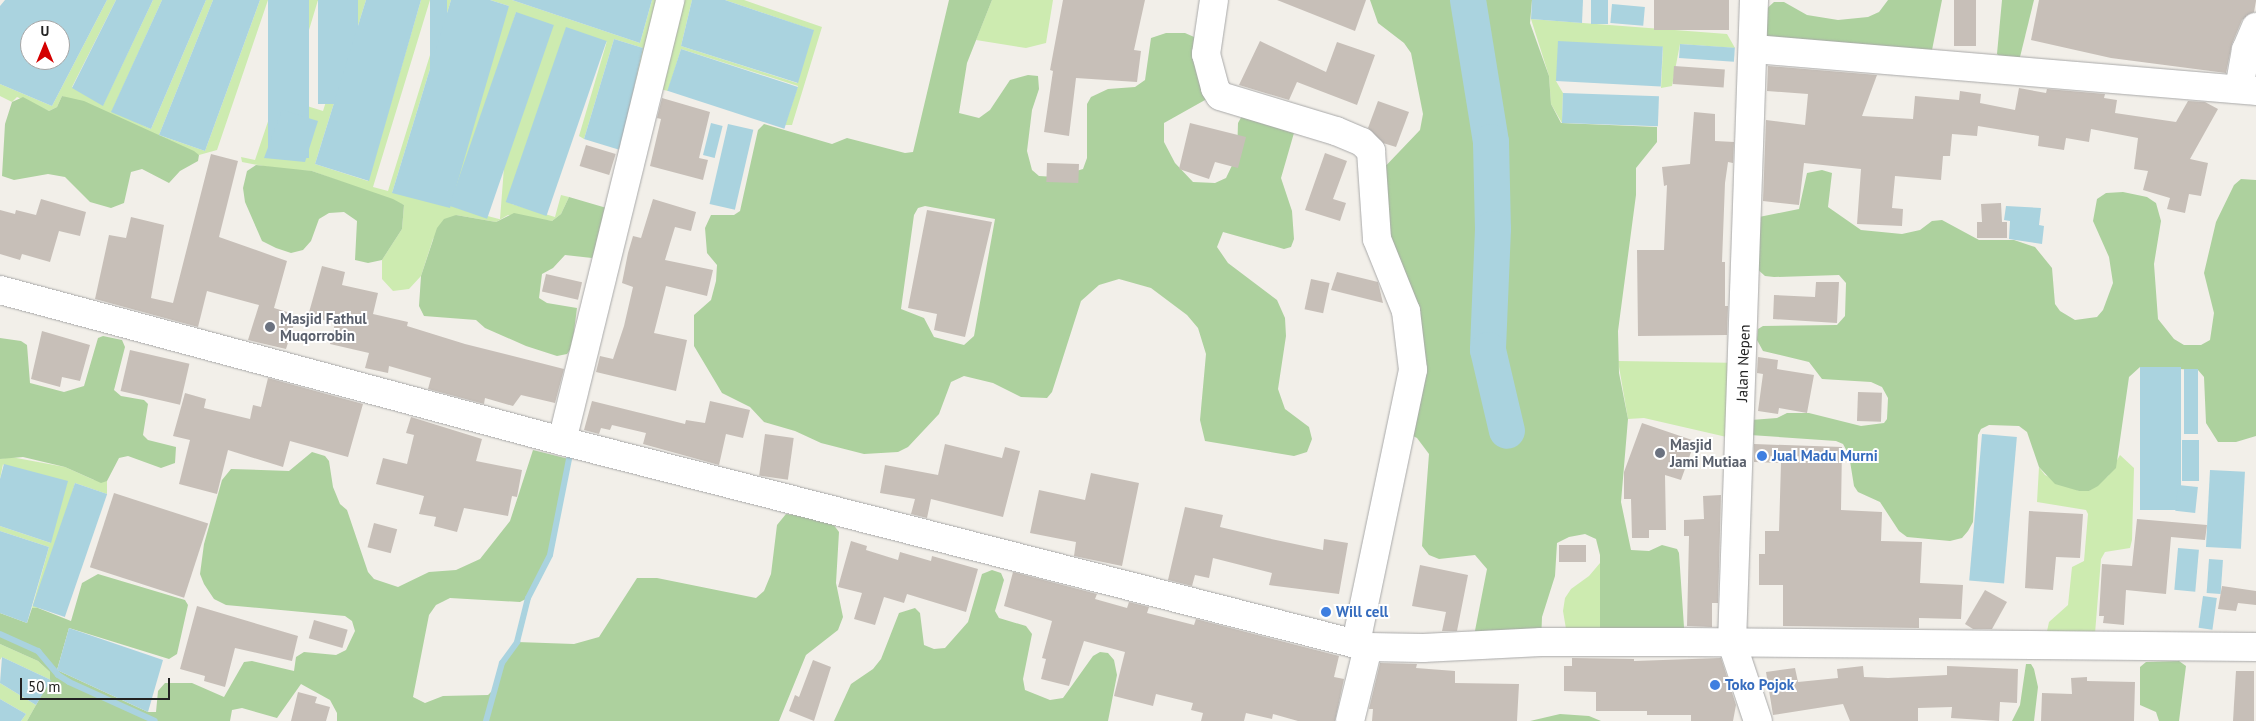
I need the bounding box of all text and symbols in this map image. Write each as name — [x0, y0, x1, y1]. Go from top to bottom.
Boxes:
north arrow — [20, 20, 70, 70]
text: U — [41, 22, 49, 40]
place label: Masjid Fathul Muqorrobin — [280, 309, 367, 344]
marker: Masjid Fathul Muqorrobin — [264, 321, 276, 333]
street label: Jalan Nepen — [1733, 324, 1753, 402]
place label: Masjid Jami Mutiaa — [1670, 435, 1747, 470]
marker: Masjid Jami Mutiaa — [1654, 447, 1666, 459]
place label: Jual Madu Murni — [1772, 447, 1878, 465]
marker: Jual Madu Murni — [1756, 450, 1768, 462]
place label: Will cell — [1336, 603, 1388, 621]
marker: Will cell — [1320, 606, 1332, 618]
scale bar — [22, 668, 172, 700]
place label: Toko Pojok — [1725, 676, 1794, 694]
text: 50 m — [28, 677, 61, 696]
marker: Toko Pojok — [1709, 679, 1721, 691]

